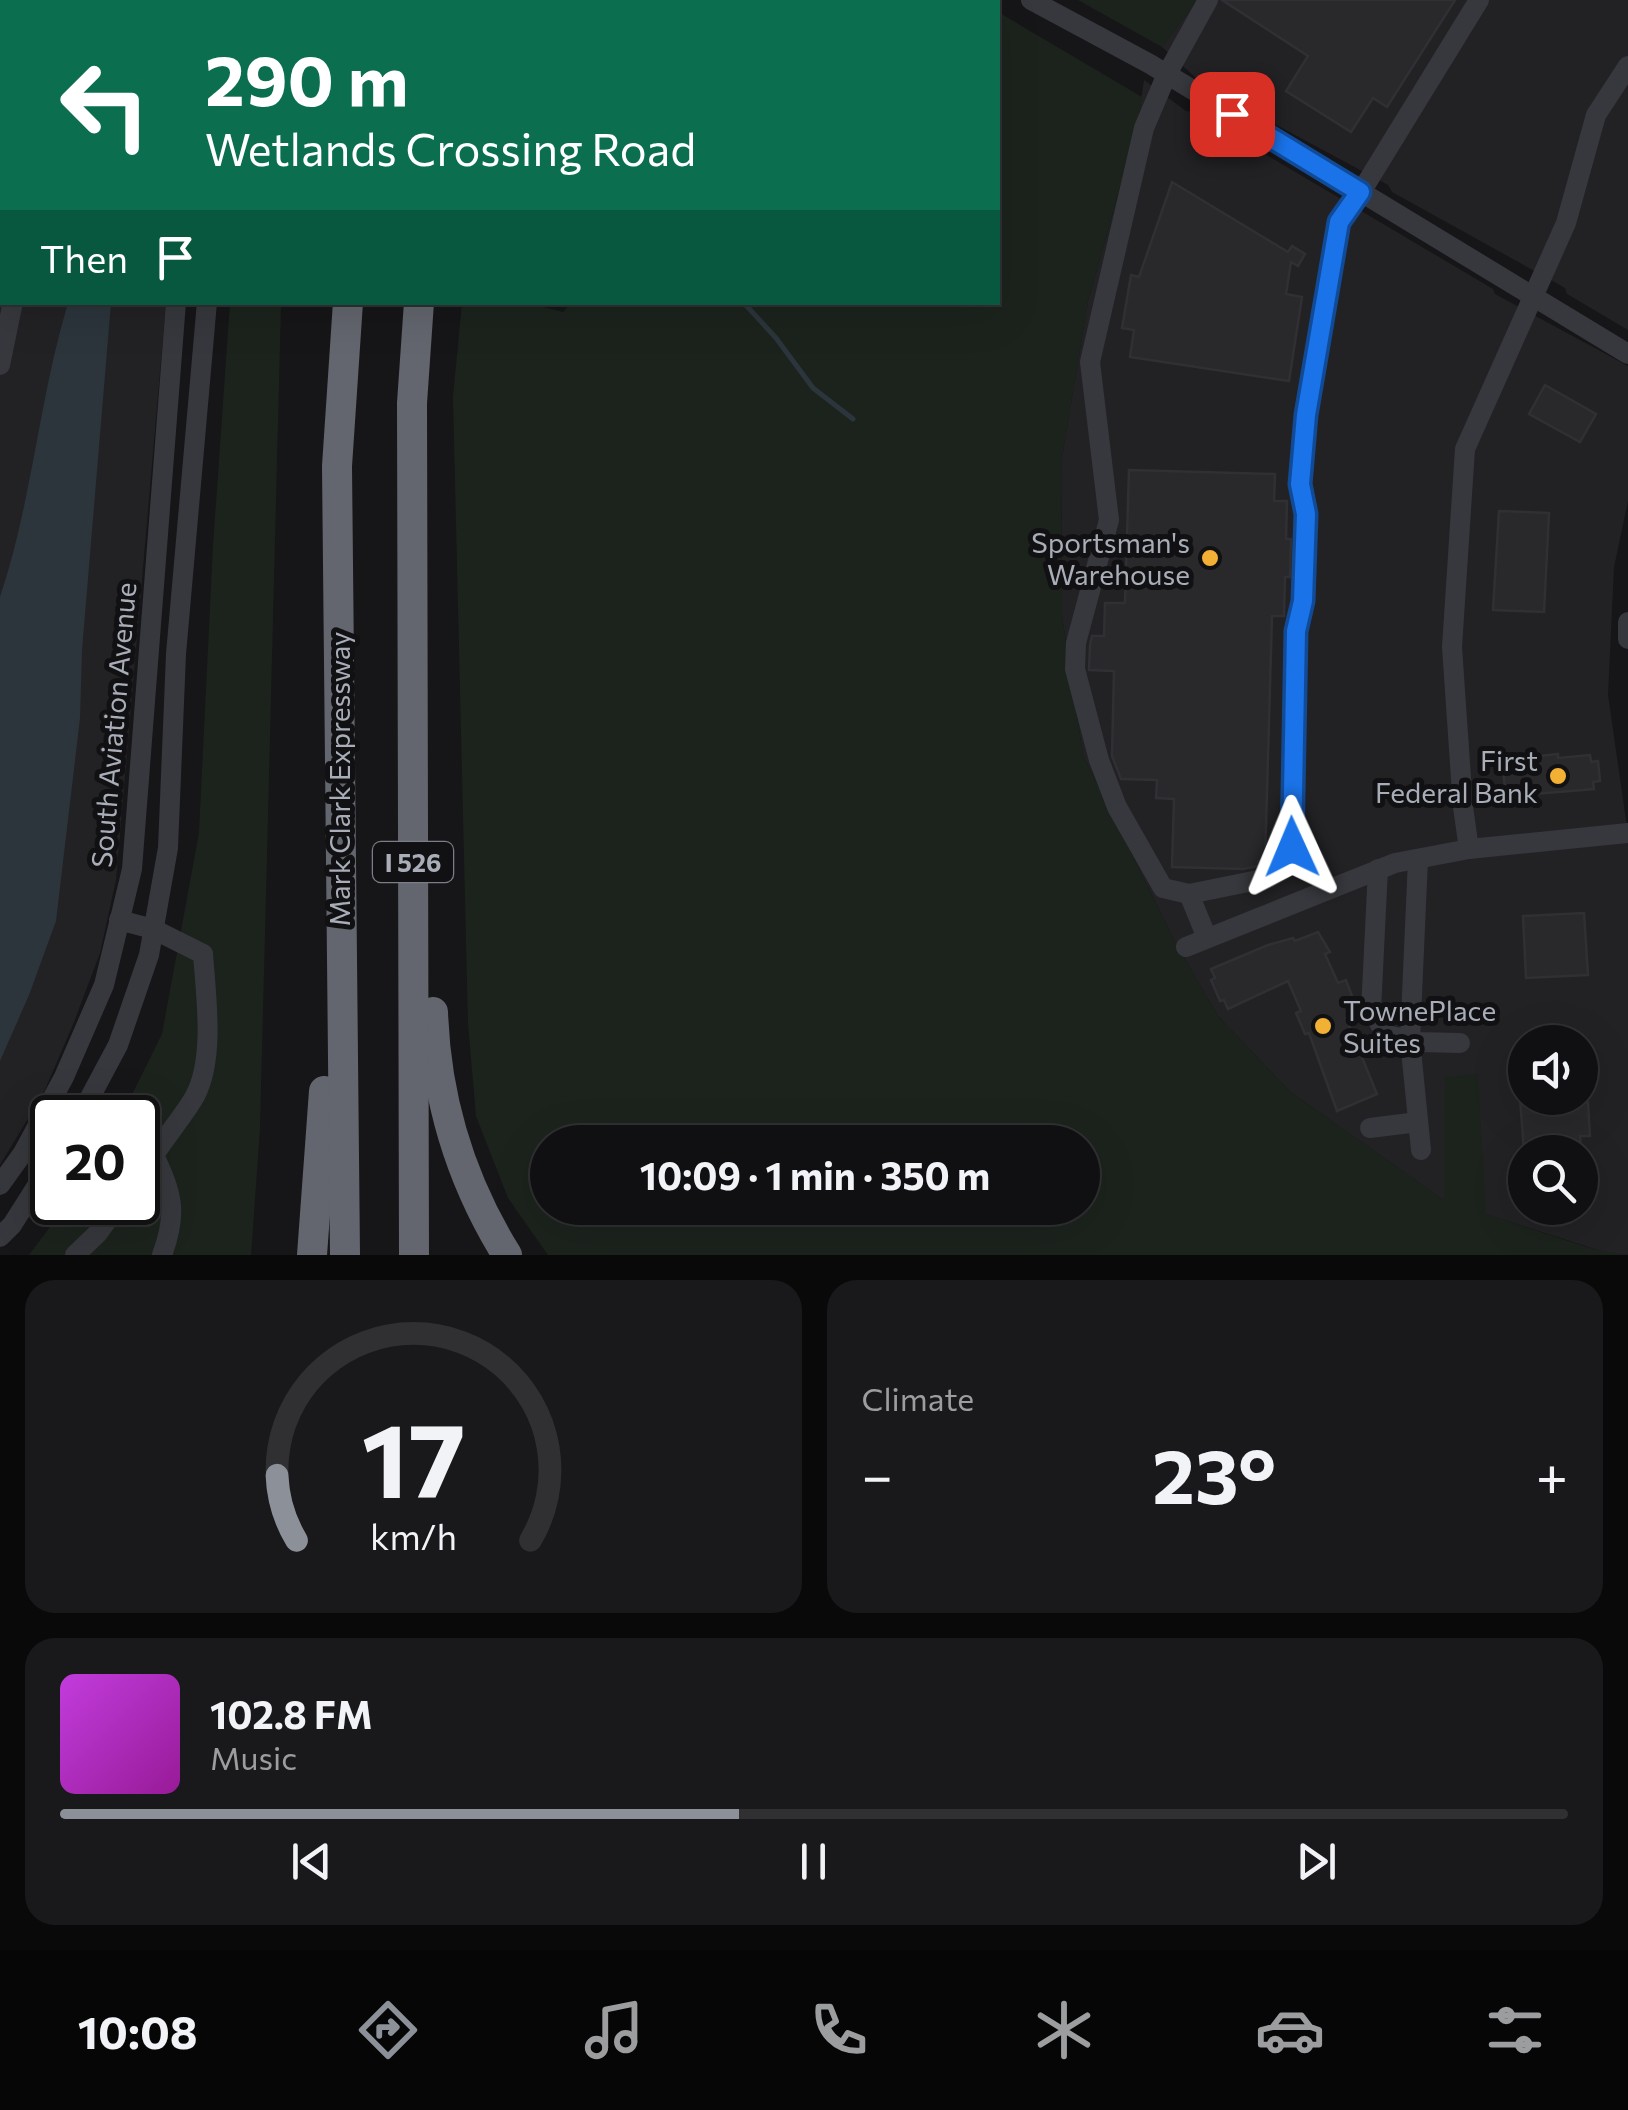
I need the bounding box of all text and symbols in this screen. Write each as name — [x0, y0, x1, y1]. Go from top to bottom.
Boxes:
text: 290 m — [205, 35, 409, 120]
icon: left — [40, 40, 170, 170]
pin — [1190, 72, 1275, 157]
icon: arrive — [1205, 87, 1260, 142]
text: Wetlands Crossing Road — [205, 120, 696, 175]
icon: arrive — [148, 230, 203, 285]
text: Then — [40, 234, 128, 281]
place label: Sportsman's Warehouse — [1031, 525, 1190, 591]
marker: Sportsman's Warehouse — [1199, 547, 1221, 569]
street label: South Aviation Avenue — [84, 581, 142, 869]
street label: Mark Clark Expressway — [322, 631, 356, 927]
place label: First Federal Bank — [1375, 743, 1538, 809]
marker: First Federal Bank — [1547, 765, 1569, 787]
position arrow — [1240, 795, 1344, 899]
road number: I 526 — [373, 842, 453, 882]
place label: TownePlace Suites — [1343, 993, 1496, 1059]
marker: TownePlace Suites — [1312, 1015, 1334, 1037]
map controls — [1508, 1025, 1598, 1225]
button: sound — [1508, 1025, 1598, 1115]
speed limit sign: 20 — [30, 1095, 160, 1225]
button: search — [1508, 1135, 1598, 1225]
text: 10:09 · 1 min · 350 m — [640, 1151, 990, 1198]
text: Climate — [862, 1378, 974, 1418]
text: 17 — [361, 1392, 465, 1519]
text: 23° — [1152, 1428, 1276, 1519]
text: − — [862, 1440, 893, 1507]
text: + — [1536, 1440, 1568, 1507]
text: km/h — [370, 1514, 457, 1557]
text: 102.8 FM — [210, 1690, 373, 1737]
text: Music — [210, 1737, 297, 1777]
icon: previous — [284, 1834, 339, 1889]
icon: pause — [786, 1834, 841, 1889]
icon: next — [1289, 1834, 1344, 1889]
icon: directions — [353, 1995, 423, 2065]
icon: music — [579, 1995, 649, 2065]
icon: phone — [804, 1995, 874, 2065]
icon: climate — [1029, 1995, 1099, 2065]
icon: car — [1255, 1995, 1325, 2065]
icon: filters — [1480, 1995, 1550, 2065]
text: 10:08 — [78, 2003, 198, 2058]

